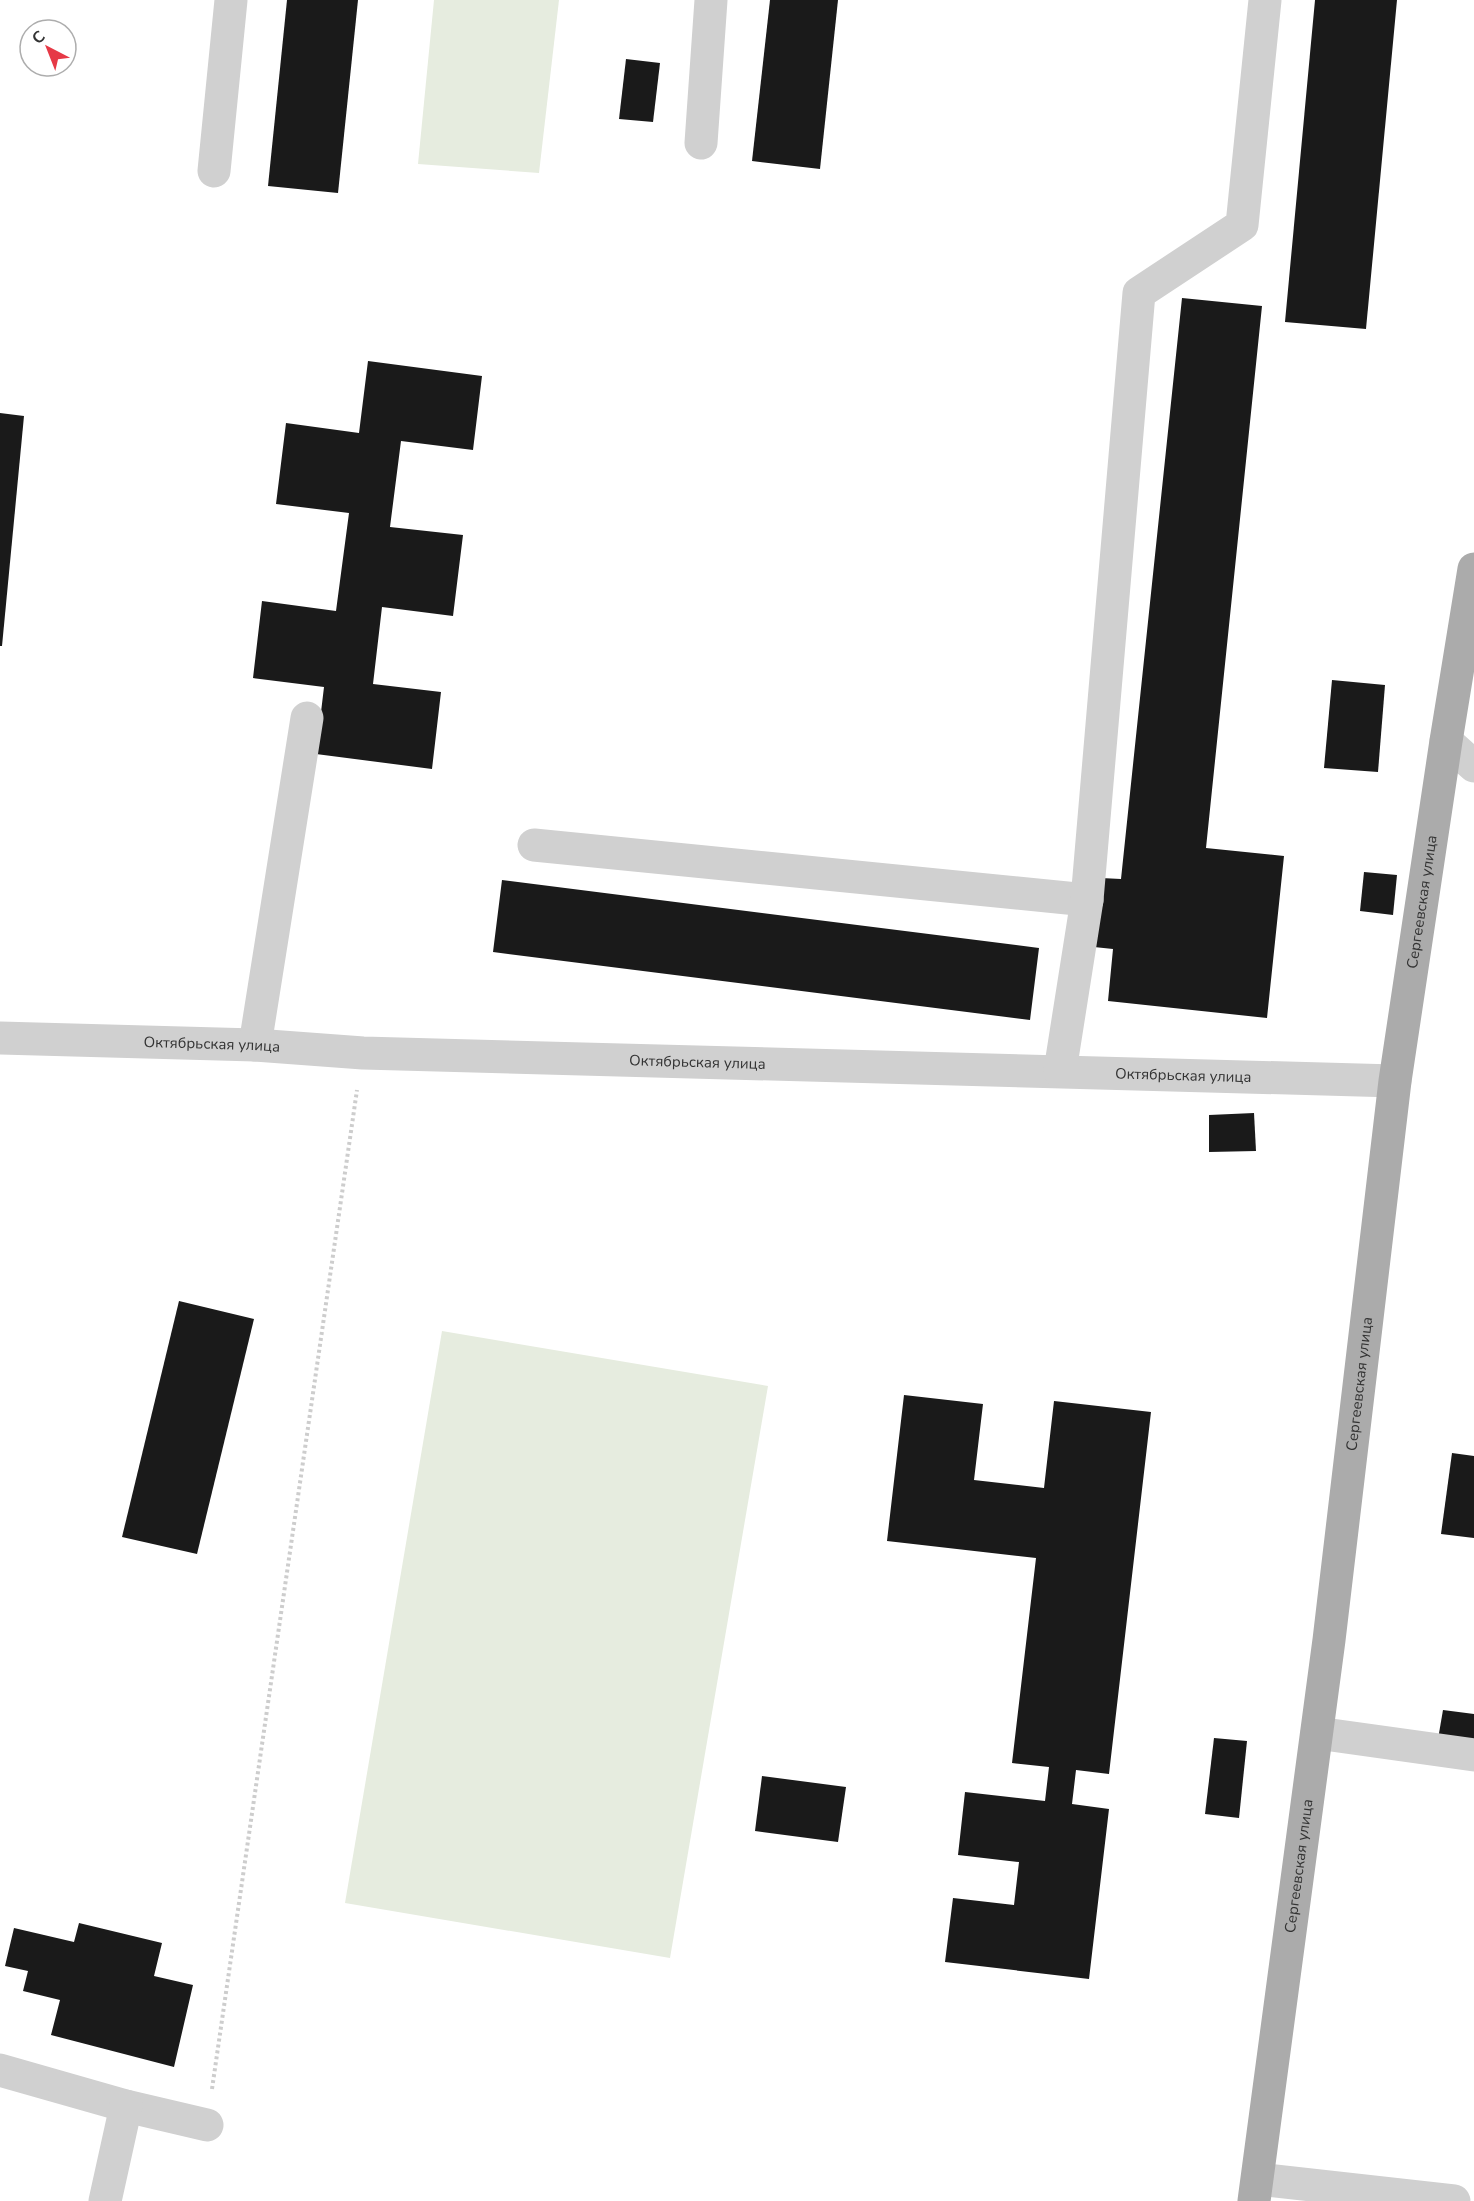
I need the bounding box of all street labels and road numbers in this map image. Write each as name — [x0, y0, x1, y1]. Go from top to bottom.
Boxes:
street label: Сергеевская улица — [1402, 834, 1442, 970]
street label: Октябрьская улица — [143, 1032, 281, 1057]
street label: Октябрьская улица — [629, 1050, 766, 1074]
street label: Октябрьская улица — [1115, 1063, 1252, 1087]
street label: Сергеевская улица — [1341, 1316, 1377, 1452]
street label: Сергеевская улица — [1280, 1798, 1318, 1934]

